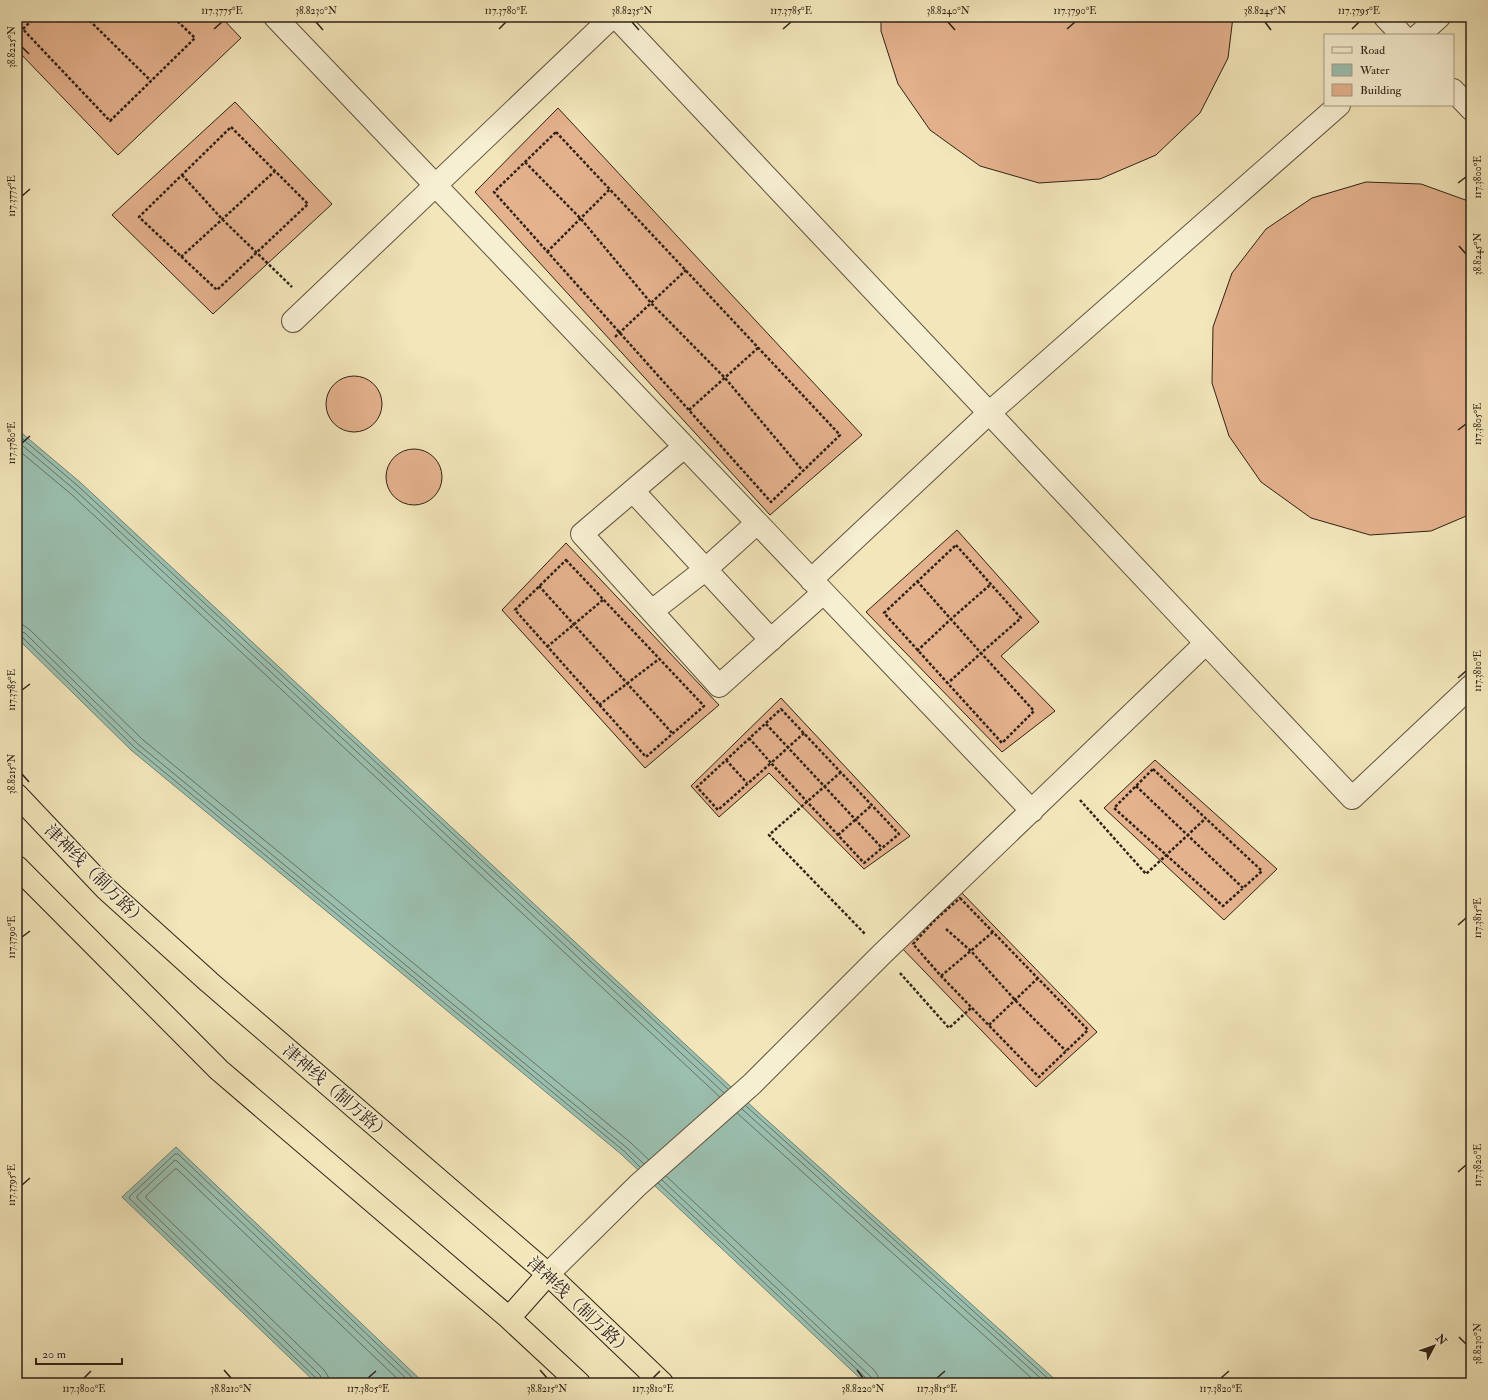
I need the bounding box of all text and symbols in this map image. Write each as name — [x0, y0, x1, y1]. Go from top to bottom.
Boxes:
text: 117.3775°E — [201, 5, 243, 17]
text: 38.8230°N — [295, 5, 337, 17]
text: 117.3780°E — [485, 5, 527, 17]
text: 38.8235°N — [612, 5, 653, 17]
text: 117.3785°E — [770, 5, 812, 17]
text: 38.8240°N — [926, 5, 970, 17]
text: 117.3790°E — [1054, 5, 1096, 17]
text: 38.8245°N — [1244, 5, 1286, 17]
text: 117.3795°E — [1338, 5, 1380, 17]
text: 38.8225°N — [6, 26, 18, 68]
legend — [1324, 34, 1454, 106]
text: Road — [1360, 43, 1385, 58]
text: Water — [1359, 63, 1390, 78]
text: Building — [1360, 83, 1403, 98]
text: 117.3800°E — [1472, 156, 1484, 198]
text: 117.3775°E — [6, 175, 18, 217]
text: 38.8245°N — [1472, 233, 1484, 275]
text: 117.3805°E — [1472, 403, 1484, 445]
text: 117.3780°E — [6, 422, 18, 464]
text: 117.3810°E — [1472, 650, 1484, 692]
text: 117.3785°E — [6, 669, 18, 711]
text: 38.8215°N — [6, 754, 18, 794]
street label: 津神线（制万路） — [40, 820, 151, 931]
text: 117.3815°E — [1472, 898, 1484, 938]
text: 117.3790°E — [6, 916, 18, 958]
street label: 津神线（制万路） — [278, 1040, 395, 1145]
text: 117.3820°E — [1472, 1144, 1484, 1186]
text: 117.3795°E — [6, 1164, 18, 1206]
street label: 津神线（制万路） — [523, 1252, 637, 1360]
text: 38.8230°N — [1472, 1323, 1484, 1365]
north arrow — [1414, 1326, 1454, 1366]
text: N — [1432, 1331, 1450, 1349]
scale bar — [36, 1340, 122, 1366]
text: 20 m — [42, 1347, 67, 1362]
text: 117.3800°E — [63, 1383, 105, 1395]
text: 38.8210°N — [210, 1383, 252, 1395]
text: 117.3805°E — [347, 1383, 389, 1395]
text: 38.8215°N — [527, 1383, 567, 1395]
text: 117.3810°E — [632, 1383, 674, 1395]
text: 38.8220°N — [842, 1383, 884, 1395]
text: 117.3815°E — [917, 1383, 957, 1395]
text: 117.3820°E — [1200, 1383, 1242, 1395]

